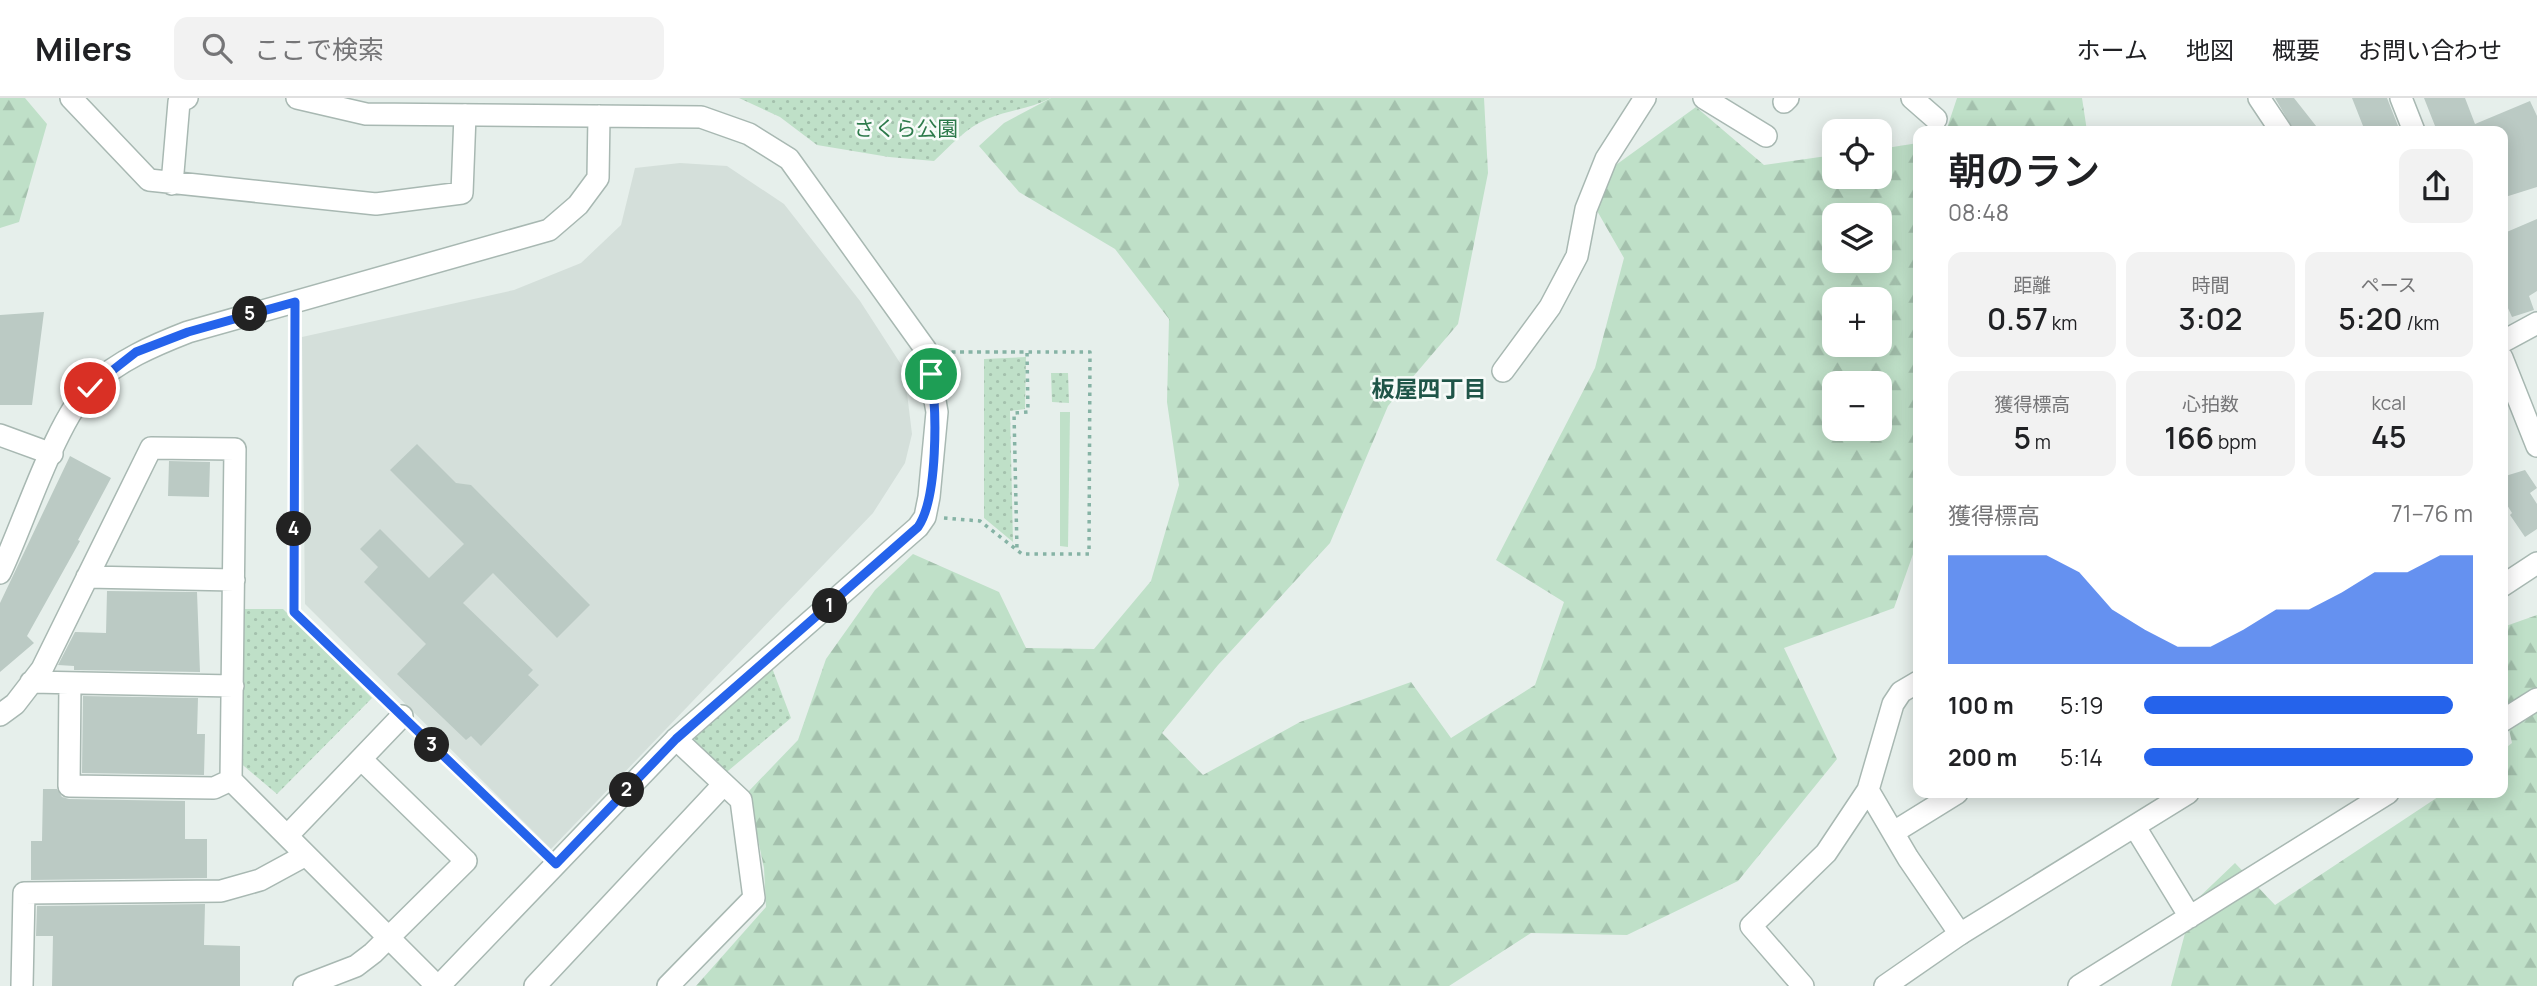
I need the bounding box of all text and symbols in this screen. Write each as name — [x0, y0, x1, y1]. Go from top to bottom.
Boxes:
search box — [174, 17, 664, 80]
text: Milers — [35, 26, 132, 71]
icon: search — [198, 29, 236, 67]
text: ここで検索 — [254, 31, 384, 67]
text: ホーム — [2077, 33, 2148, 66]
text: 地図 — [2186, 33, 2234, 66]
text: 概要 — [2272, 33, 2320, 66]
text: お問い合わせ — [2358, 33, 2502, 66]
park label: さくら公園 — [854, 114, 959, 142]
map controls — [1822, 119, 1892, 441]
button: locate — [1822, 119, 1892, 189]
text: 朝のラン — [1948, 144, 2100, 196]
button: share — [2399, 149, 2473, 223]
text: 08:48 — [1948, 196, 2009, 228]
button: layers — [1822, 203, 1892, 273]
text: 距離 — [2013, 272, 2051, 298]
text: 時間 — [2191, 272, 2230, 298]
text: ペース — [2361, 272, 2417, 298]
button: + — [1822, 287, 1892, 357]
pin: 5 — [232, 296, 268, 332]
text: 0.57 — [1987, 298, 2048, 339]
text: 3:02 — [2179, 298, 2242, 339]
text: 5:20 — [2338, 298, 2403, 339]
text: 5 — [244, 300, 255, 326]
text: km — [2048, 310, 2077, 336]
text: /km — [2403, 310, 2439, 336]
pin — [901, 344, 961, 404]
icon: arrive — [912, 355, 950, 393]
pin — [60, 358, 120, 418]
icon: check — [71, 369, 109, 407]
button: − — [1822, 371, 1892, 441]
district label: 板屋四丁目 — [1372, 372, 1487, 404]
text: kcal — [2371, 390, 2406, 416]
text: 獲得標高 — [1994, 391, 2070, 417]
text: 心拍数 — [2182, 391, 2239, 417]
text: 45 — [2371, 416, 2407, 457]
text: 5 — [2013, 417, 2031, 458]
text: 166 — [2164, 417, 2214, 458]
text: m — [2031, 429, 2051, 455]
text: bpm — [2214, 429, 2257, 455]
text: 71–76 m — [2391, 497, 2473, 529]
text: 獲得標高 — [1948, 499, 2040, 531]
pin: 4 — [276, 512, 312, 546]
text: 4 — [288, 515, 299, 541]
pin: 1 — [812, 588, 848, 624]
text: 1 — [825, 592, 834, 618]
text: 100 m — [1948, 689, 2014, 721]
text: 5:19 — [2060, 689, 2103, 721]
pin: 3 — [414, 728, 450, 762]
text: 3 — [426, 731, 437, 757]
text: 200 m — [1948, 741, 2017, 773]
text: 5:14 — [2060, 741, 2103, 773]
pin: 2 — [610, 772, 644, 808]
text: 2 — [621, 776, 632, 802]

